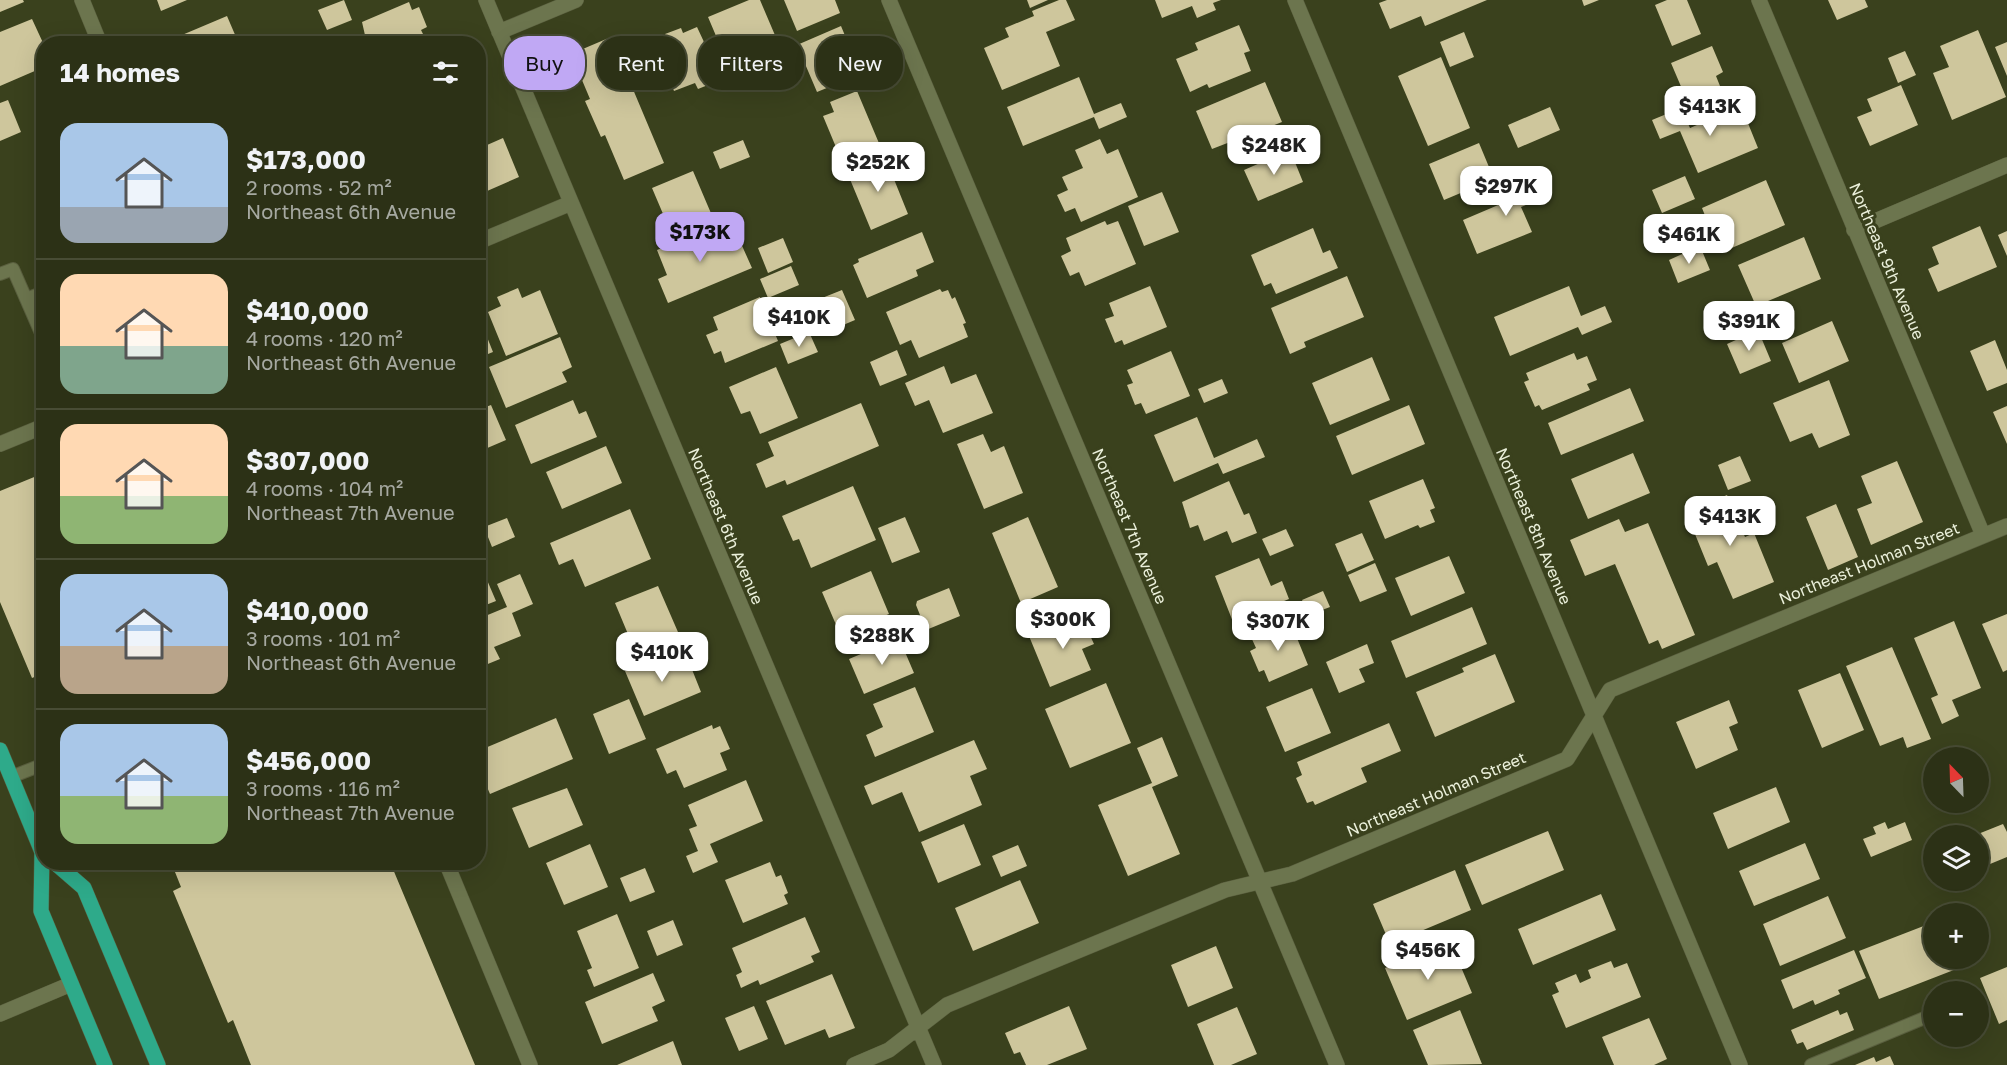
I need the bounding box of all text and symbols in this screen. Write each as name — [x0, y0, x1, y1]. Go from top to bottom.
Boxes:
chip: Buy — [504, 36, 585, 90]
chip: Rent — [597, 36, 686, 90]
chip: Filters — [698, 36, 804, 90]
chip: New — [816, 36, 903, 90]
icon: filters — [429, 56, 462, 89]
text: 14 homes — [60, 57, 180, 88]
pin: $413K — [1668, 86, 1752, 137]
text: $413K — [1679, 93, 1741, 117]
pin: $248K — [1232, 125, 1316, 176]
text: $248K — [1241, 132, 1307, 156]
pin: $252K — [836, 142, 920, 193]
text: $173,000 — [246, 144, 366, 175]
icon: home — [108, 147, 180, 219]
text: $252K — [846, 149, 910, 173]
pin: $297K — [1464, 166, 1548, 217]
text: $297K — [1474, 173, 1538, 197]
text: 2 rooms · 52 m² — [246, 175, 392, 199]
street label: Northeast 9th Avenue — [1845, 180, 1929, 342]
text: Northeast 6th Avenue — [246, 199, 456, 223]
pin: $173K — [658, 212, 742, 263]
pin: $461K — [1647, 214, 1731, 265]
text: $173K — [669, 219, 731, 243]
text: $461K — [1657, 221, 1721, 245]
text: $410,000 — [246, 295, 369, 326]
pin: $410K — [757, 297, 841, 348]
icon: home — [108, 298, 180, 370]
pin: $391K — [1707, 301, 1791, 352]
text: $410K — [767, 304, 831, 328]
text: $391K — [1717, 308, 1781, 332]
text: 4 rooms · 120 m² — [246, 326, 403, 350]
text: Northeast 6th Avenue — [246, 350, 456, 374]
text: $307,000 — [246, 445, 369, 476]
street label: Northeast 6th Avenue — [684, 445, 768, 607]
street label: Northeast 7th Avenue — [1088, 445, 1172, 607]
street label: Northeast 8th Avenue — [1492, 445, 1576, 607]
icon: home — [108, 448, 180, 520]
text: 4 rooms · 104 m² — [246, 476, 403, 500]
pin: $413K — [1688, 496, 1772, 547]
text: Northeast 7th Avenue — [246, 500, 455, 524]
text: $413K — [1699, 503, 1761, 527]
street label: Northeast Holman Street — [1776, 518, 1962, 608]
text: $410,000 — [246, 595, 369, 626]
icon: home — [108, 598, 180, 670]
pin: $300K — [1021, 599, 1105, 650]
pin: $307K — [1236, 601, 1320, 652]
text: $300K — [1030, 606, 1096, 630]
text: $307K — [1246, 608, 1310, 632]
pin: $288K — [840, 615, 924, 666]
text: $288K — [849, 622, 915, 646]
text: 3 rooms · 101 m² — [246, 626, 400, 650]
pin: $410K — [620, 632, 704, 683]
text: $410K — [630, 639, 694, 663]
text: Northeast 6th Avenue — [246, 650, 456, 674]
text: $456,000 — [246, 745, 371, 776]
street label: Northeast Holman Street — [1343, 747, 1529, 841]
north arrow — [1923, 747, 1989, 813]
map controls — [1923, 747, 1989, 1047]
icon: home — [108, 748, 180, 820]
text: 3 rooms · 116 m² — [246, 776, 400, 800]
text: Northeast 7th Avenue — [246, 800, 455, 824]
button: layers — [1923, 825, 1989, 891]
button: + — [1923, 903, 1989, 969]
pin: $456K — [1386, 930, 1470, 981]
text: $456K — [1395, 937, 1461, 961]
button: − — [1923, 981, 1989, 1047]

